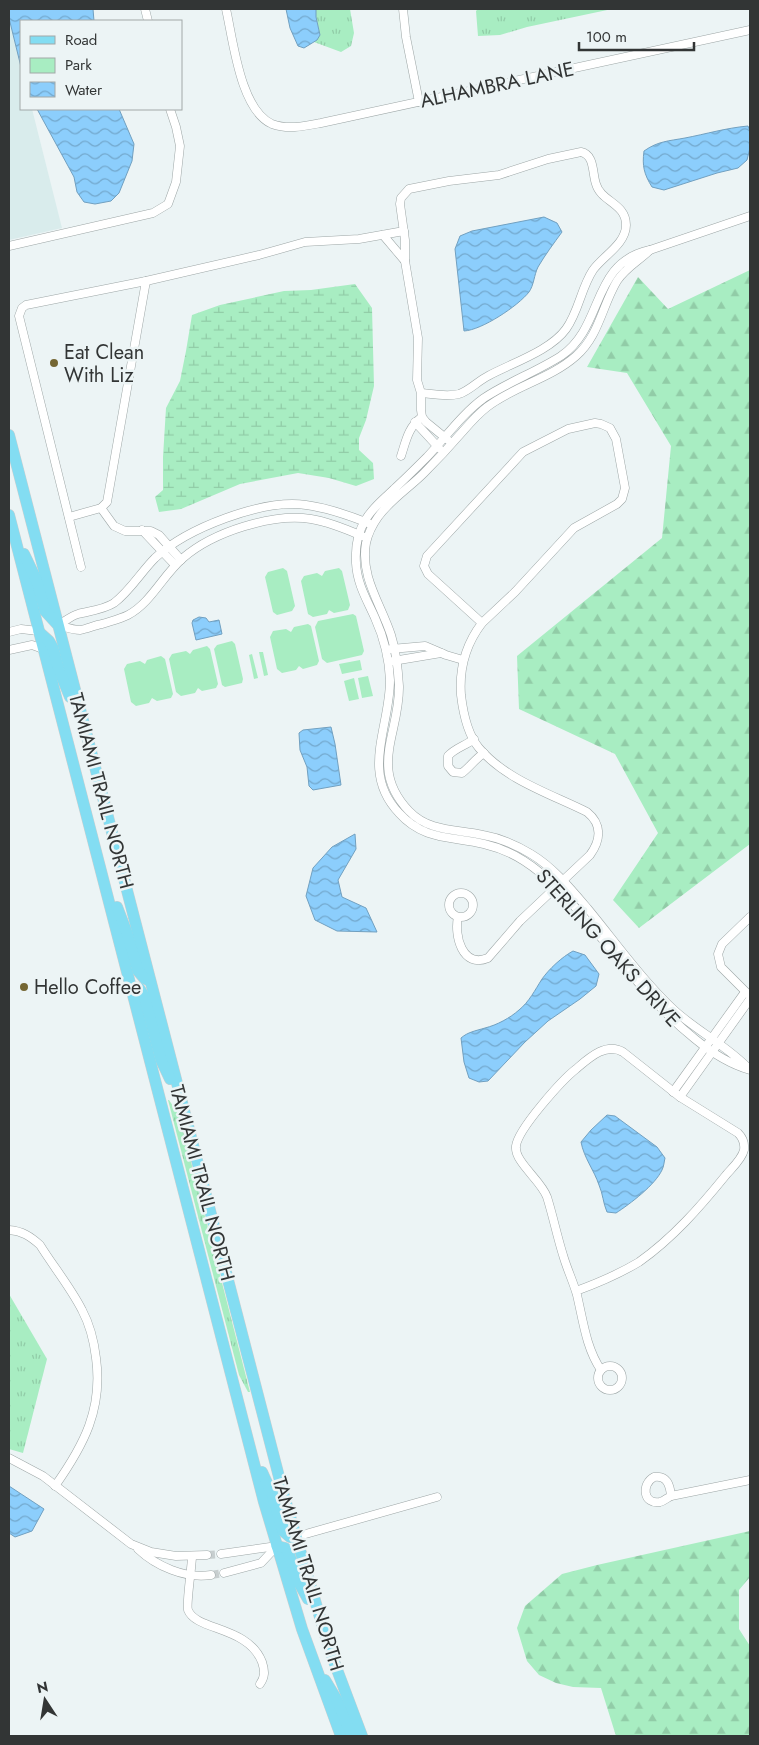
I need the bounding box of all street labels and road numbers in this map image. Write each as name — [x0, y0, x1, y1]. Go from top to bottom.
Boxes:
street label: ALHAMBRA LANE — [417, 55, 577, 115]
street label: TAMIAMI TRAIL NORTH — [61, 690, 141, 892]
street label: STERLING OAKS DRIVE — [529, 863, 687, 1033]
street label: TAMIAMI TRAIL NORTH — [162, 1082, 242, 1284]
street label: TAMIAMI TRAIL NORTH — [265, 1473, 351, 1675]

